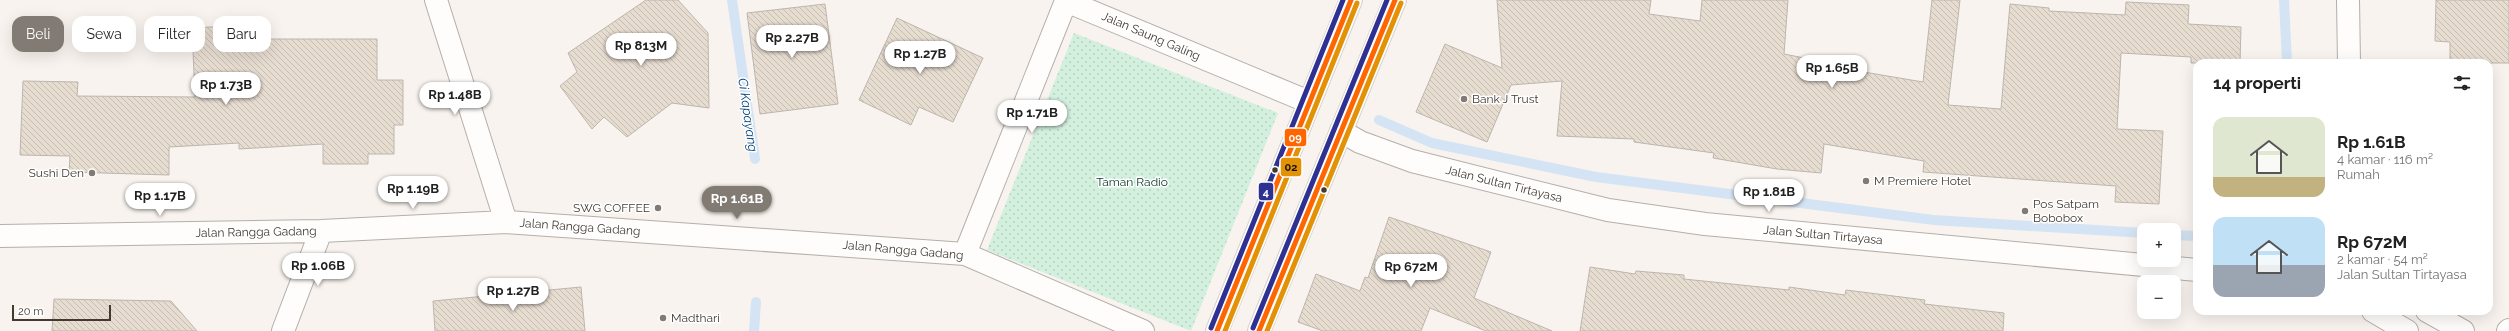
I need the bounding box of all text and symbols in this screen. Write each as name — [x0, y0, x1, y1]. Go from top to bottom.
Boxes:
street label: Jalan Saung Galing — [1100, 9, 1202, 63]
chip: Beli — [12, 16, 64, 52]
chip: Sewa — [72, 16, 136, 52]
chip: Filter — [144, 16, 205, 52]
chip: Baru — [213, 16, 271, 52]
pin: Rp 2.27B — [751, 25, 833, 59]
text: Rp 2.27B — [765, 30, 819, 45]
pin: Rp 813M — [604, 33, 678, 67]
text: Rp 813M — [615, 38, 667, 53]
pin: Rp 1.27B — [879, 41, 961, 75]
text: Rp 1.27B — [894, 46, 946, 61]
pin: Rp 1.65B — [1791, 55, 1873, 89]
text: Rp 1.65B — [1805, 60, 1859, 75]
pin: Rp 1.73B — [185, 72, 267, 106]
icon: filters — [2451, 72, 2473, 94]
text: 14 properti — [2213, 73, 2301, 93]
text: Rp 1.73B — [200, 77, 252, 92]
water label: Ci Kapayang — [735, 77, 761, 153]
pin: Rp 1.48B — [414, 82, 496, 116]
text: Rp 1.48B — [428, 87, 482, 102]
place label: Bank J Trust — [1472, 92, 1539, 106]
marker: Bank J Trust — [1459, 94, 1469, 104]
pin: Rp 1.71B — [991, 100, 1073, 134]
text: Rp 1.71B — [1006, 105, 1058, 120]
line badge: 09 — [1284, 128, 1307, 147]
text: 09 — [1288, 132, 1302, 145]
text: Rp 1.61B — [2337, 132, 2406, 152]
icon: home — [2245, 133, 2293, 181]
text: 4 kamar · 116 m² — [2337, 152, 2433, 167]
line badge: 02 — [1280, 157, 1302, 177]
text: 02 — [1285, 161, 1297, 174]
street label: Jalan Sultan Tirtayasa — [1444, 163, 1564, 205]
unlabelled marker — [1270, 165, 1280, 175]
place label: Sushi Den — [28, 166, 84, 180]
text: Rumah — [2337, 167, 2380, 182]
marker: Sushi Den — [87, 168, 97, 178]
place label: M Premiere Hotel — [1874, 174, 1972, 188]
park label: Taman Radio — [1096, 175, 1168, 189]
pin: Rp 1.19B — [372, 176, 454, 210]
marker: M Premiere Hotel — [1861, 176, 1871, 186]
pin: Rp 1.81B — [1728, 179, 1810, 213]
text: Rp 1.19B — [387, 181, 439, 196]
line badge: 4 — [1258, 182, 1274, 201]
pin: Rp 1.17B — [119, 183, 201, 217]
text: Rp 1.81B — [1743, 184, 1795, 199]
unlabelled marker — [1319, 185, 1329, 195]
pin: Rp 1.61B — [696, 186, 778, 220]
text: 4 — [1263, 186, 1269, 199]
text: Rp 1.17B — [134, 188, 186, 203]
text: Rp 1.61B — [711, 191, 763, 206]
place label: Pos Satpam Bobobox — [2033, 197, 2099, 225]
place label: SWG COFFEE — [573, 201, 650, 215]
marker: SWG COFFEE — [653, 203, 663, 213]
marker: Pos Satpam Bobobox — [2020, 206, 2030, 216]
street label: Jalan Rangga Gadang — [519, 216, 641, 238]
street label: Jalan Sultan Tirtayasa — [1763, 223, 1883, 247]
map controls — [2137, 223, 2181, 319]
button: + — [2137, 223, 2181, 267]
street label: Jalan Rangga Gadang — [195, 224, 317, 240]
text: Rp 672M — [2337, 232, 2407, 252]
icon: home — [2245, 233, 2293, 281]
street label: Jalan Rangga Gadang — [842, 238, 964, 262]
text: 2 kamar · 54 m² — [2337, 252, 2428, 267]
pin: Rp 1.06B — [277, 253, 359, 287]
pin: Rp 672M — [1374, 254, 1448, 288]
text: Rp 1.06B — [291, 258, 345, 273]
text: Rp 672M — [1384, 259, 1438, 274]
text: Jalan Sultan Tirtayasa — [2337, 267, 2467, 282]
button: − — [2137, 275, 2181, 319]
pin: Rp 1.27B — [472, 278, 554, 312]
text: Rp 1.27B — [487, 283, 539, 298]
scale bar — [12, 303, 111, 322]
text: 20 m — [18, 305, 43, 318]
place label: Madthari — [671, 311, 720, 325]
marker: Madthari — [658, 313, 668, 323]

